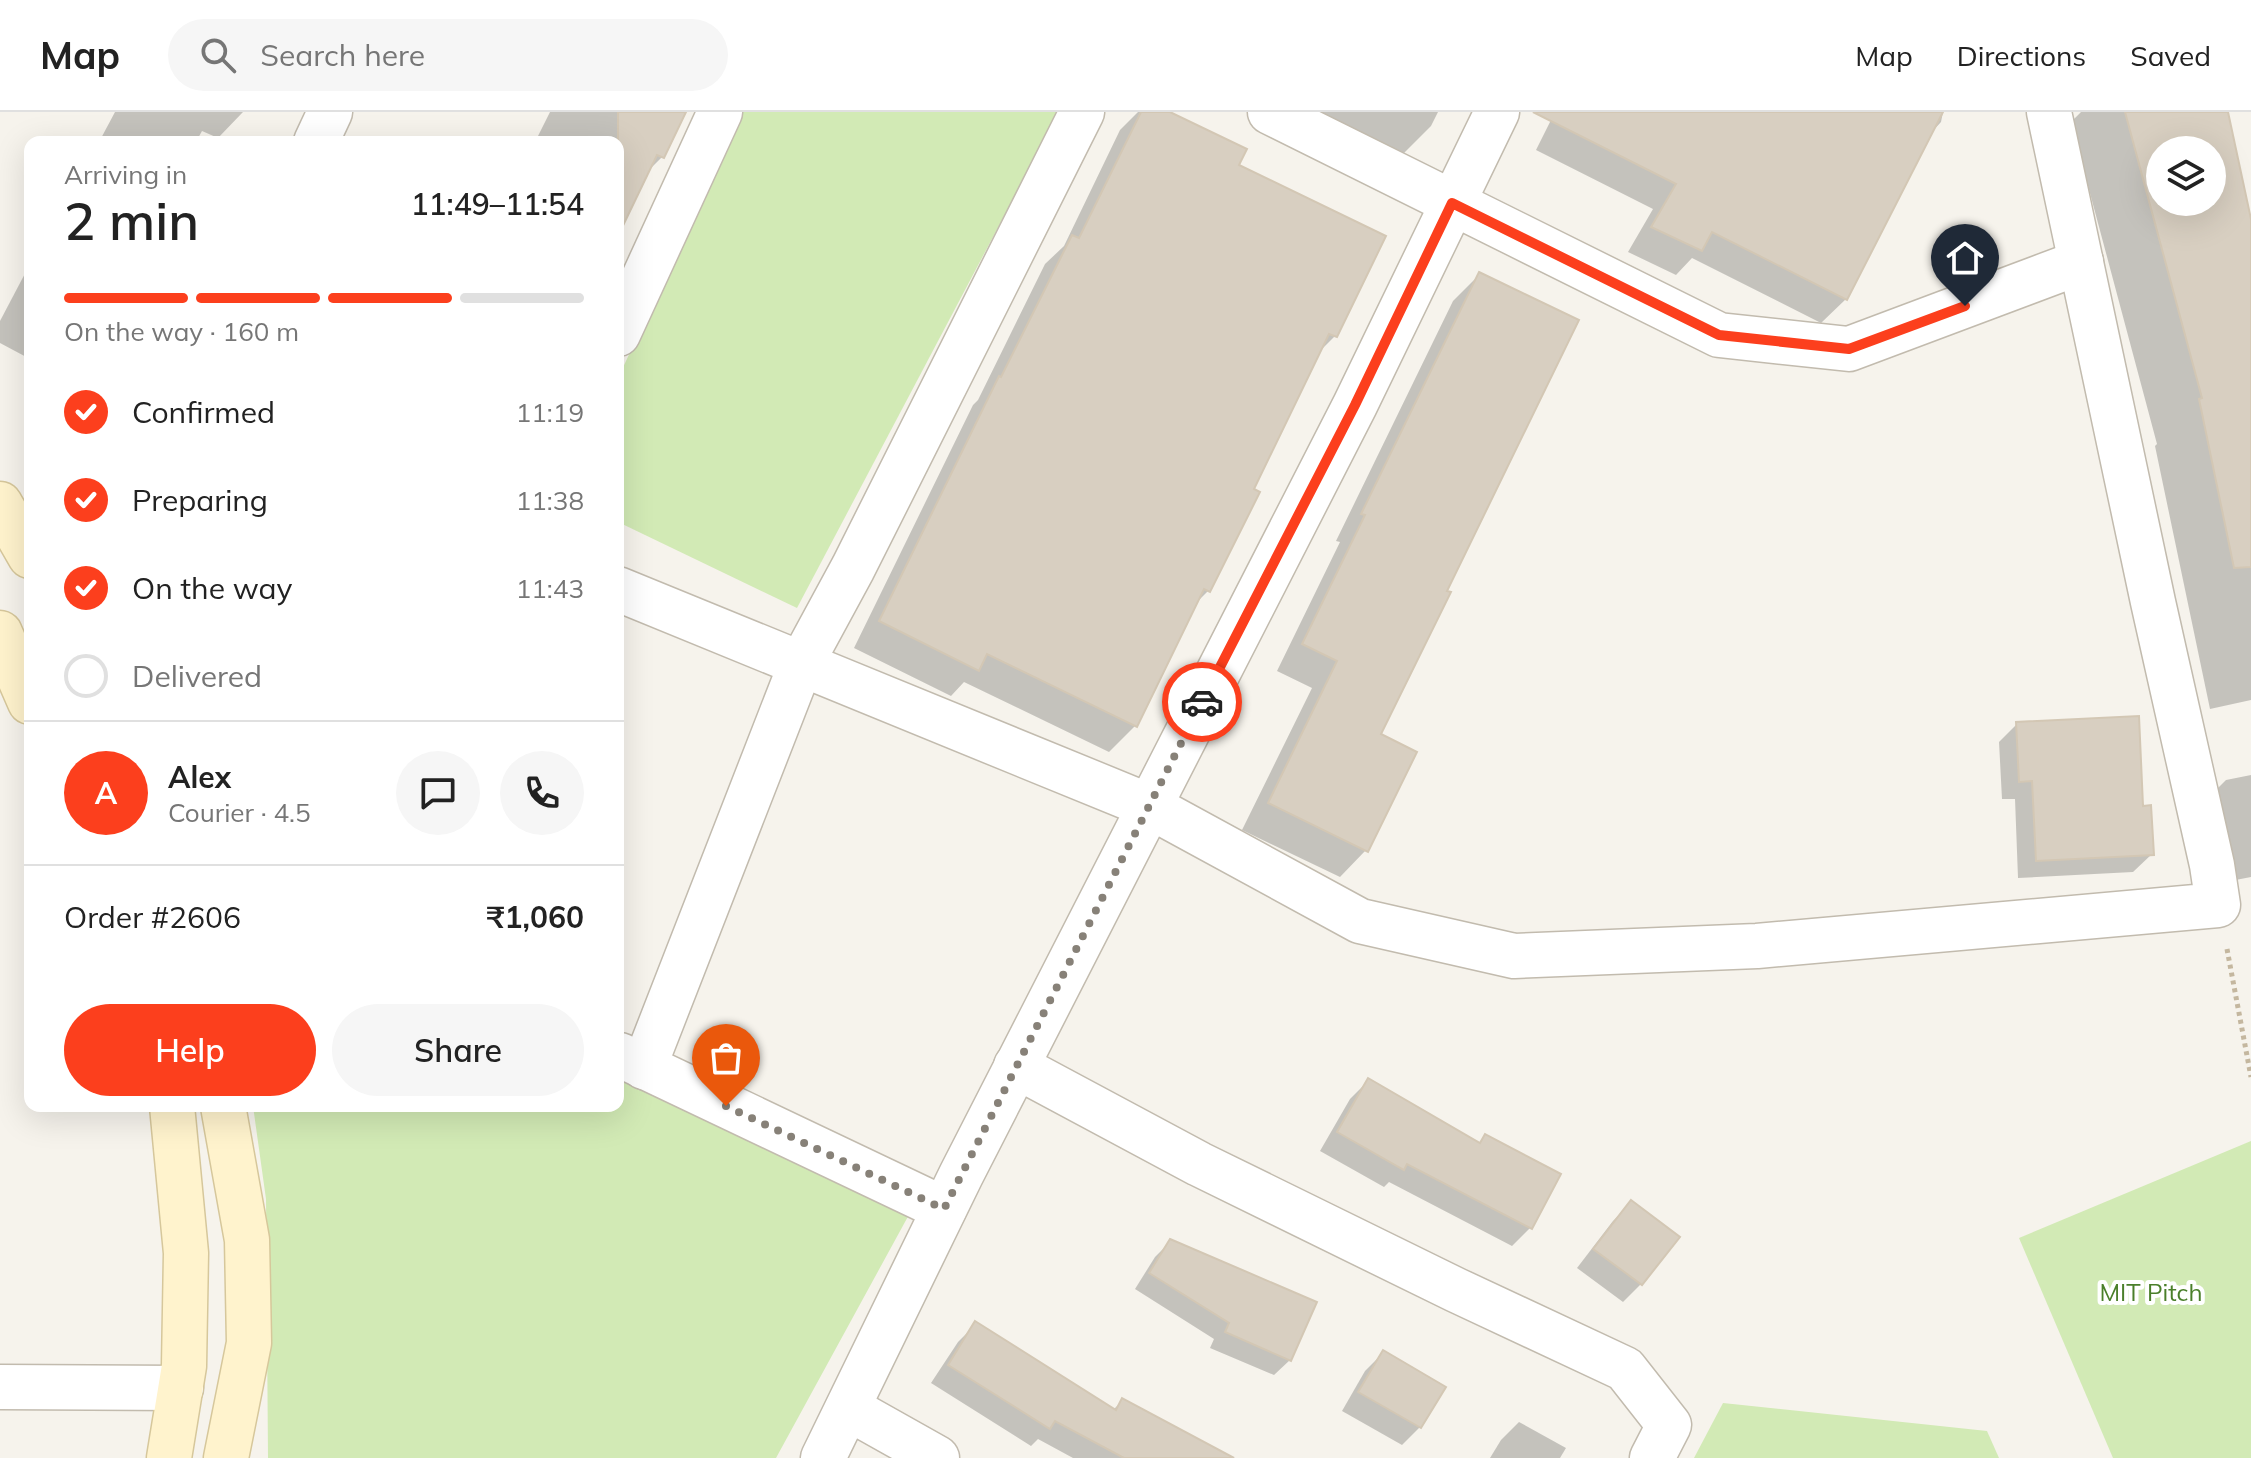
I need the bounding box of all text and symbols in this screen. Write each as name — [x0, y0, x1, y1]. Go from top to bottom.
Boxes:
search box — [168, 19, 728, 91]
text: Map — [40, 31, 120, 79]
icon: search — [196, 33, 240, 77]
text: Search here — [260, 36, 425, 74]
text: Map — [1855, 38, 1913, 73]
text: Directions — [1957, 38, 2086, 73]
text: Saved — [2130, 38, 2211, 73]
map controls — [2146, 136, 2226, 216]
button: layers — [2146, 136, 2226, 216]
text: Arriving in — [64, 158, 187, 191]
text: 11:49–11:54 — [411, 185, 584, 223]
text: 2 min — [64, 188, 199, 253]
pin — [1931, 224, 1999, 306]
icon: home — [1943, 236, 1987, 280]
text: On the way · 160 m — [64, 315, 299, 348]
icon: check — [64, 390, 108, 434]
text: Confirmed — [132, 393, 275, 431]
text: 11:19 — [516, 396, 584, 429]
icon: check — [64, 478, 108, 522]
text: Preparing — [132, 481, 268, 519]
text: 11:38 — [516, 484, 584, 517]
icon: check — [64, 566, 108, 610]
text: On the way — [132, 569, 292, 607]
text: 11:43 — [516, 572, 584, 605]
text: Delivered — [132, 657, 262, 695]
courier — [1162, 662, 1242, 742]
icon: car — [1180, 680, 1224, 724]
button: chat — [396, 751, 480, 835]
button: phone — [500, 751, 584, 835]
text: Alex — [168, 758, 231, 796]
text: A — [95, 774, 117, 812]
text: Courier · 4.5 — [168, 796, 311, 829]
text: Order #2606 — [64, 898, 241, 936]
text: ₹1,060 — [487, 898, 584, 936]
button: Help — [64, 1004, 316, 1096]
button: Share — [332, 1004, 584, 1096]
pin — [692, 1024, 760, 1106]
icon: bag — [704, 1036, 748, 1080]
park label: MIT Pitch — [2099, 1277, 2203, 1307]

